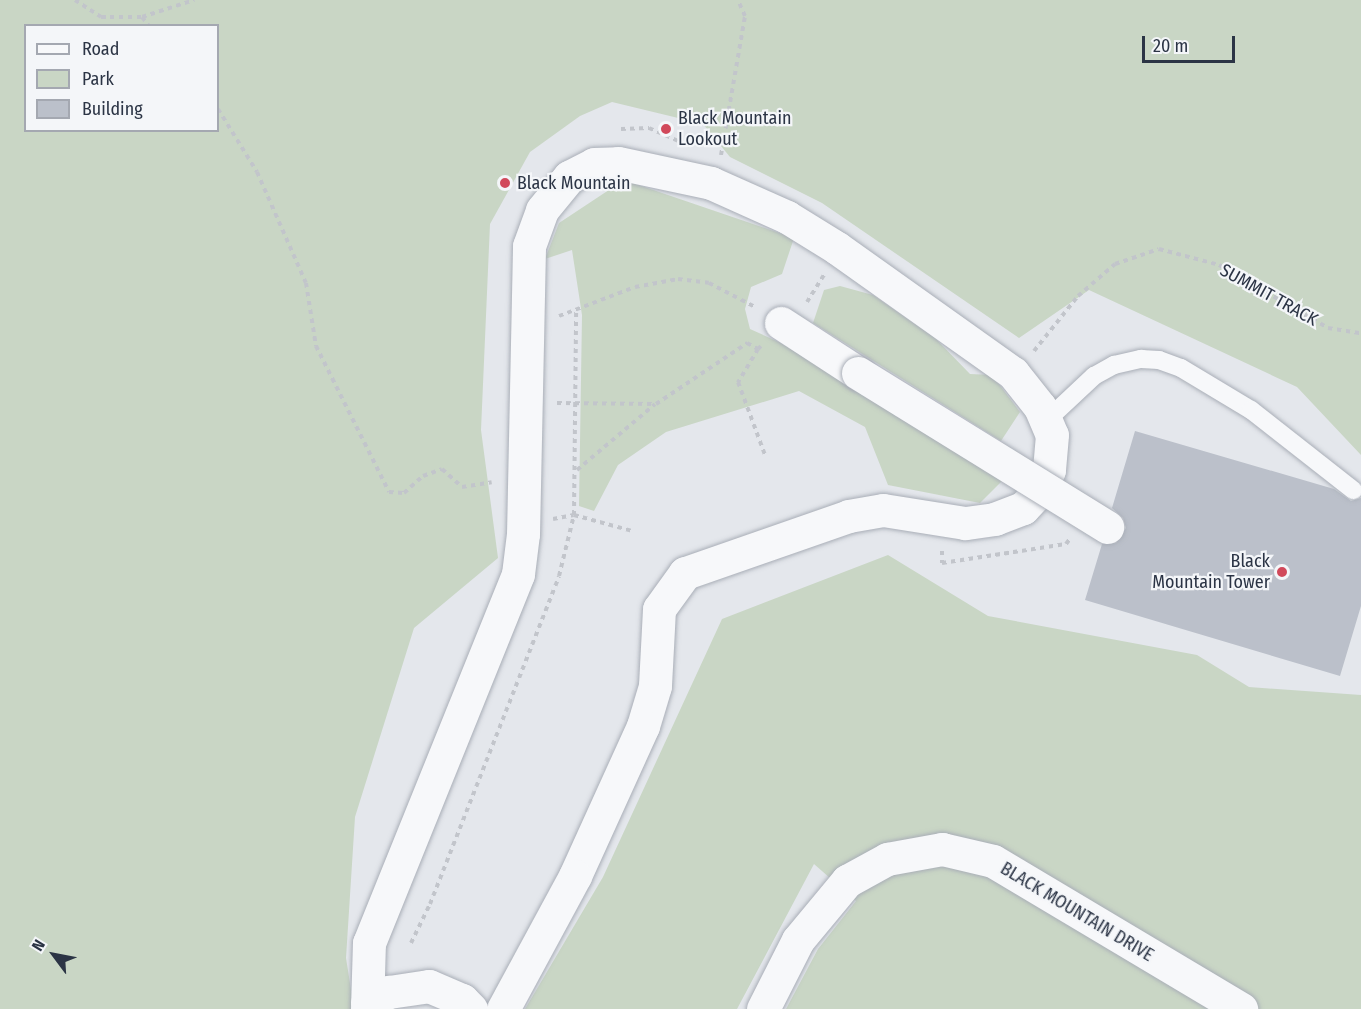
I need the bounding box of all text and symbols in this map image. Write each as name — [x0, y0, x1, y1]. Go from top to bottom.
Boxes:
legend — [24, 24, 219, 132]
scale bar — [1145, 24, 1238, 62]
text: 20 m — [1153, 35, 1188, 57]
text: Road — [82, 38, 119, 60]
text: Park — [82, 68, 114, 90]
text: Building — [82, 98, 143, 120]
place label: Black Mountain Lookout — [678, 108, 791, 150]
marker: Black Mountain Lookout — [659, 122, 673, 136]
place label: Black Mountain — [517, 172, 630, 194]
marker: Black Mountain — [498, 176, 512, 190]
street label: SUMMIT TRACK — [1216, 259, 1322, 331]
place label: Black Mountain Tower — [1152, 551, 1270, 594]
marker: Black Mountain Tower — [1275, 565, 1289, 579]
street label: BLACK MOUNTAIN DRIVE — [997, 858, 1157, 966]
north arrow — [24, 925, 84, 985]
text: N — [28, 936, 49, 954]

